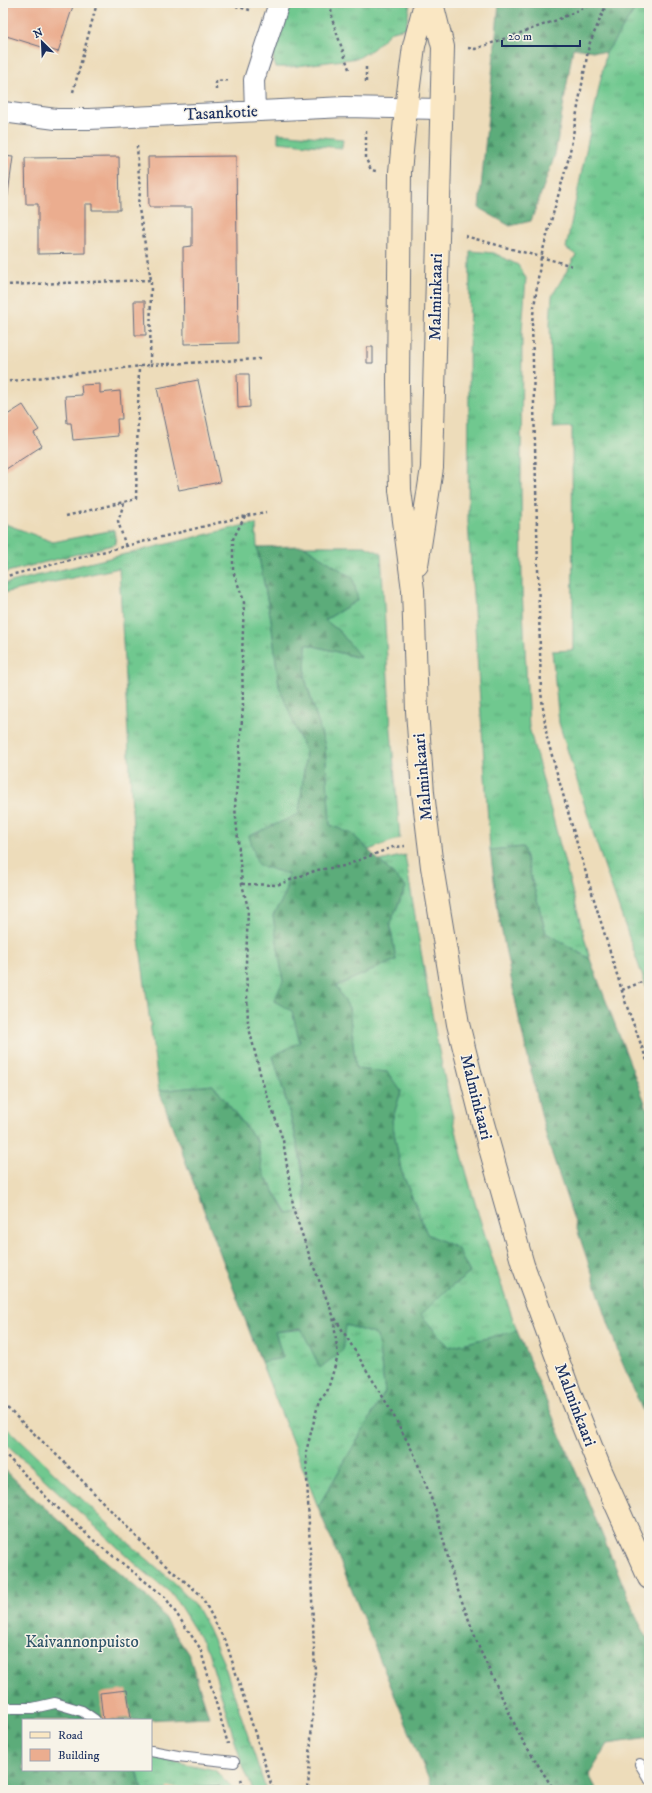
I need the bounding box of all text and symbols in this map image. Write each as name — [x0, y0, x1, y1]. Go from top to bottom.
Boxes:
north arrow — [22, 22, 62, 62]
scale bar — [502, 22, 580, 48]
text: N — [31, 26, 45, 42]
text: 20 m — [508, 29, 532, 44]
street label: Tasankotie — [184, 100, 258, 126]
street label: Malminkaari — [424, 253, 448, 341]
street label: Malminkaari — [408, 732, 438, 822]
street label: Malminkaari — [455, 1052, 497, 1142]
street label: Malminkaari — [549, 1360, 601, 1450]
park label: Kaivannonpuisto — [25, 1631, 139, 1653]
legend — [22, 1719, 152, 1771]
text: Road — [58, 1728, 83, 1743]
text: Building — [58, 1748, 99, 1763]

